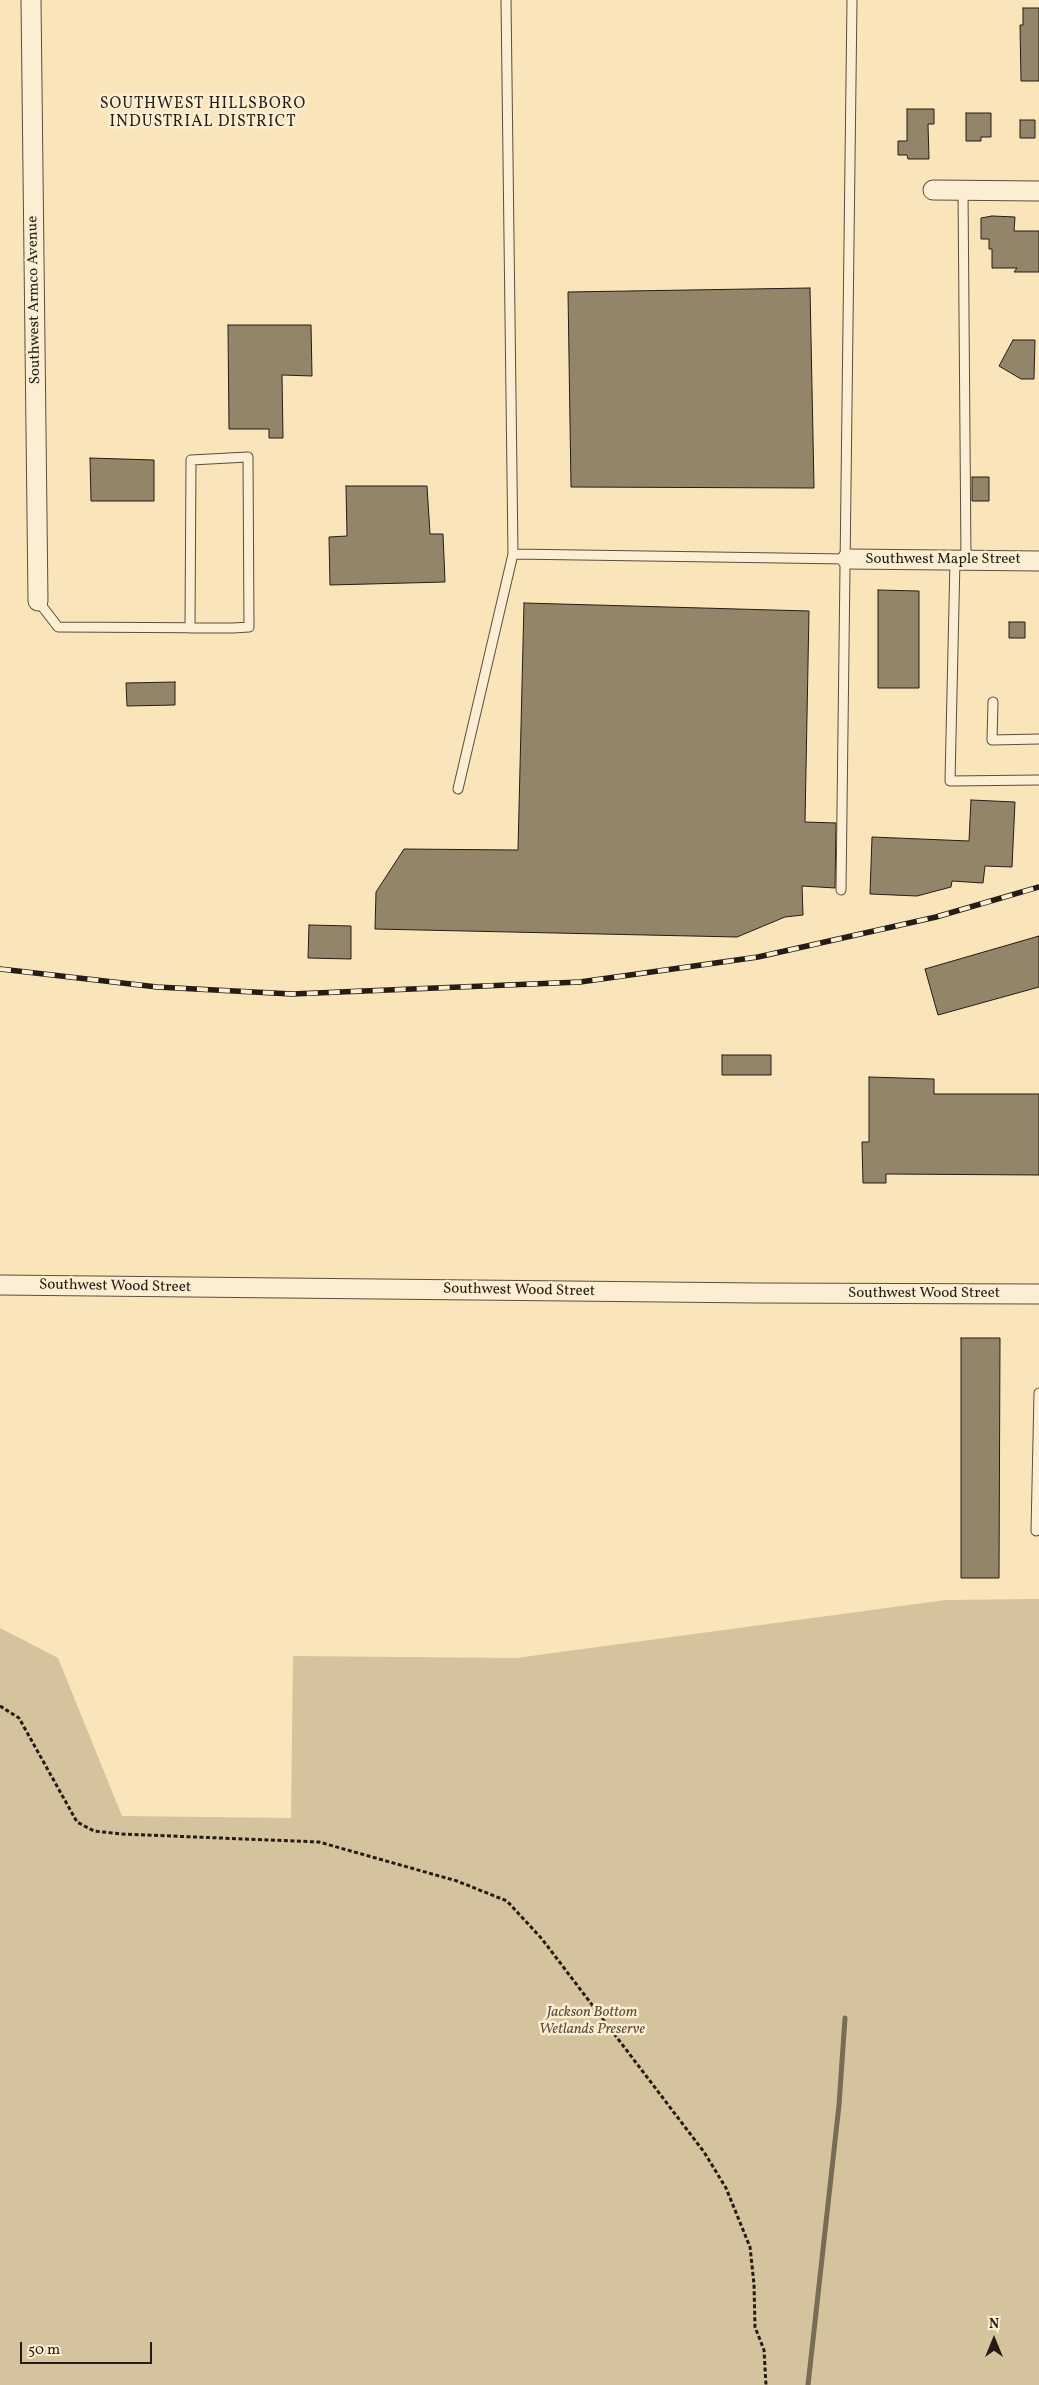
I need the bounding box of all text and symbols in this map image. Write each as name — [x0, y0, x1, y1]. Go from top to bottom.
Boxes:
district label: SOUTHWEST HILLSBORO INDUSTRIAL DISTRICT — [97, 95, 309, 133]
street label: Southwest Armco Avenue — [25, 216, 45, 384]
street label: Southwest Maple Street — [865, 551, 1021, 569]
street label: Southwest Wood Street — [39, 1277, 191, 1297]
street label: Southwest Wood Street — [443, 1281, 595, 1301]
street label: Southwest Wood Street — [848, 1285, 1000, 1303]
park label: Jackson Bottom Wetlands Preserve — [539, 2004, 645, 2039]
north arrow — [969, 2315, 1019, 2365]
text: N — [989, 2315, 999, 2334]
scale bar — [22, 2332, 155, 2364]
text: 50 m — [28, 2340, 60, 2361]

